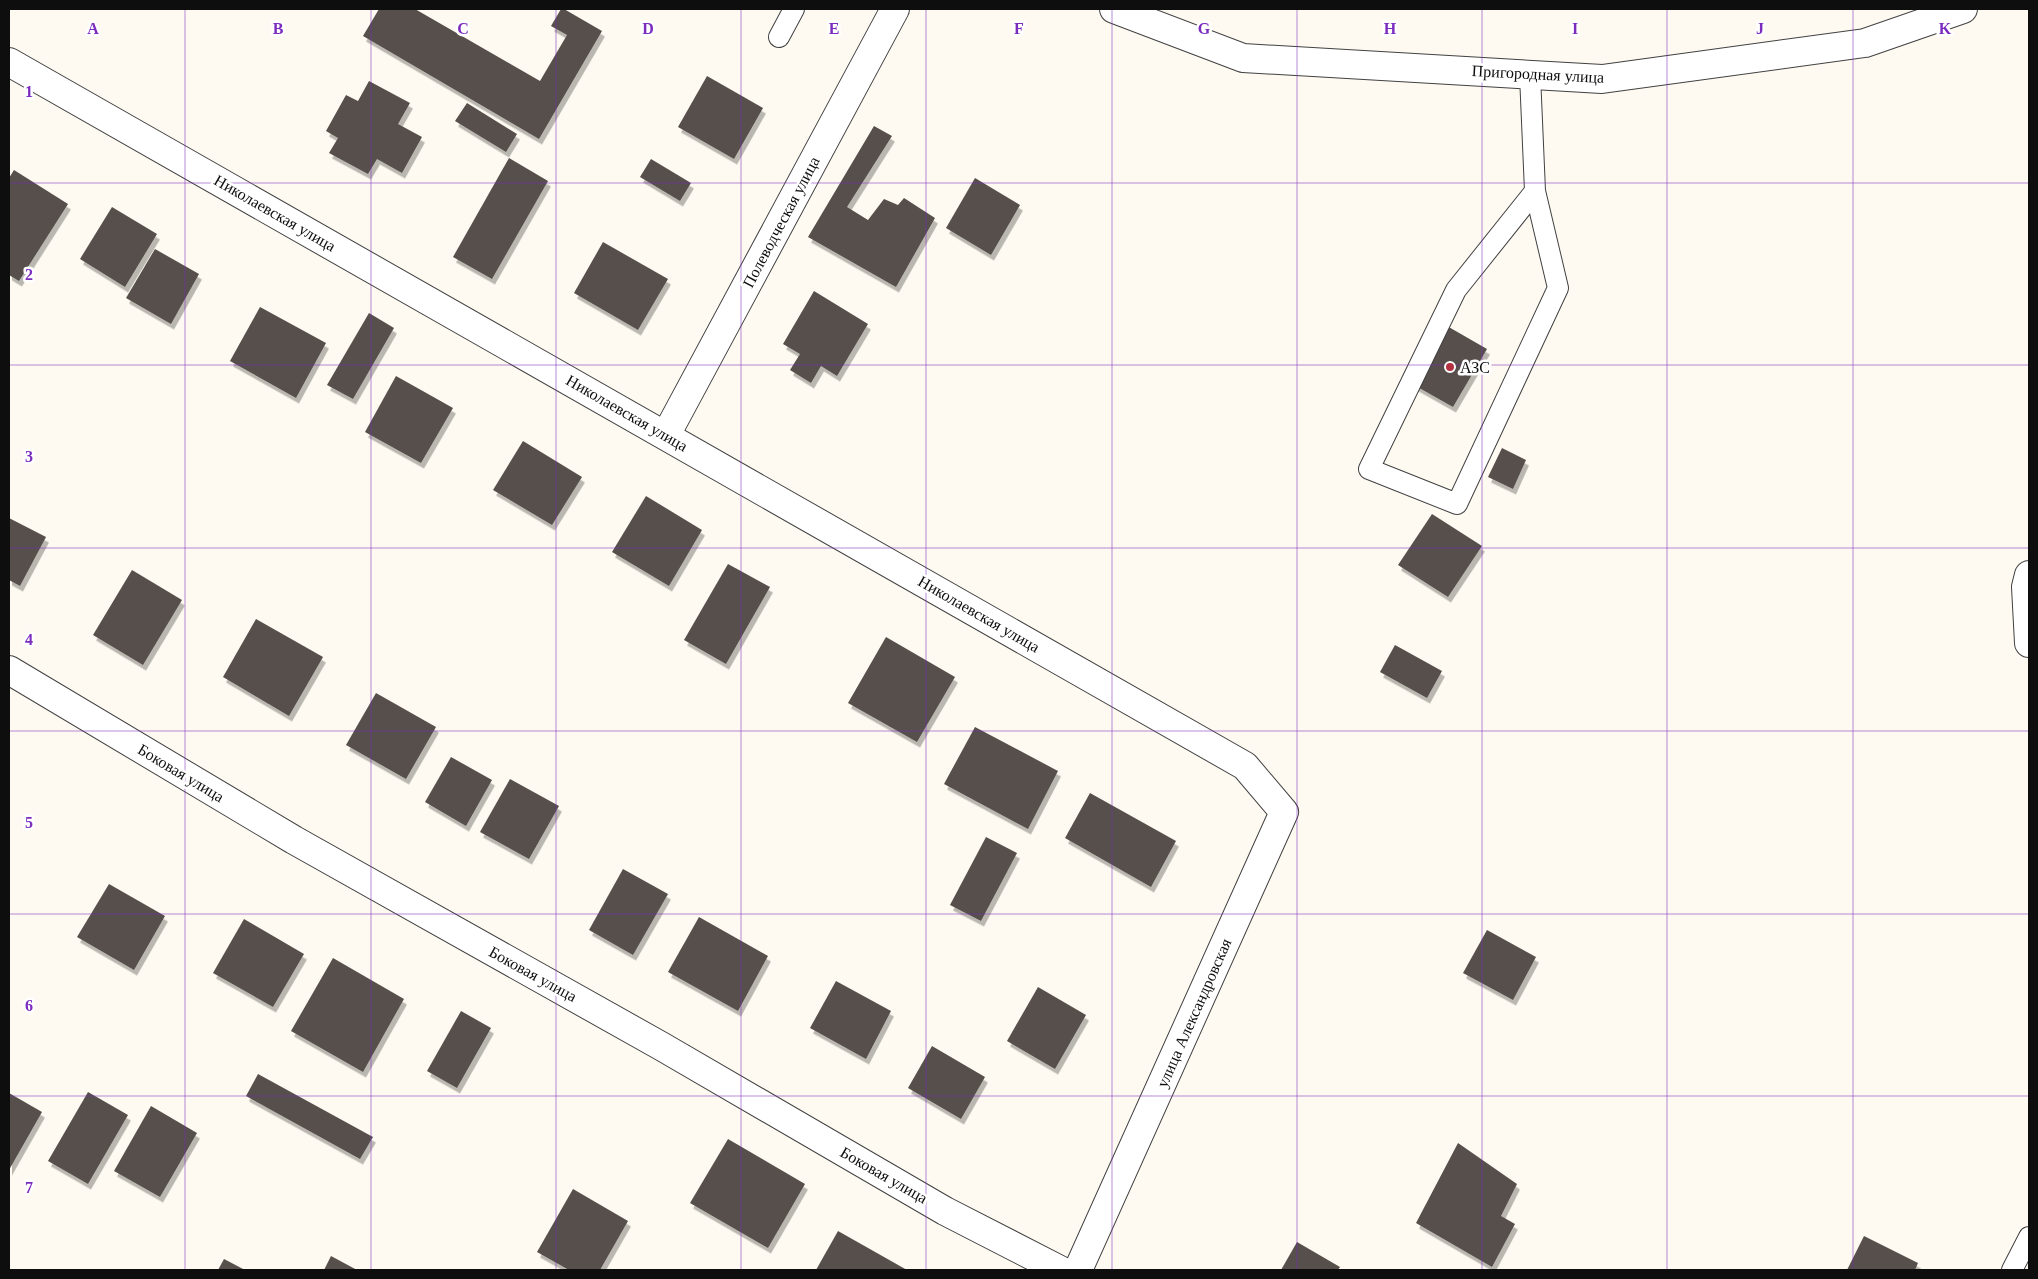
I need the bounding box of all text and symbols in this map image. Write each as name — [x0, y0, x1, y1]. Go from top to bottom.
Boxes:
text: A — [87, 20, 99, 37]
text: B — [273, 20, 284, 37]
text: C — [457, 20, 469, 37]
text: D — [642, 20, 654, 37]
text: E — [829, 20, 839, 37]
text: F — [1014, 20, 1024, 37]
text: G — [1198, 20, 1211, 37]
text: H — [1384, 20, 1397, 37]
text: I — [1572, 20, 1578, 37]
text: J — [1756, 20, 1764, 37]
text: K — [1939, 20, 1952, 37]
street label: Пригородная улица — [1471, 62, 1605, 87]
text: 1 — [25, 83, 33, 100]
street label: Полеводческая улица — [739, 154, 824, 291]
street label: Николаевская улица — [211, 171, 339, 256]
text: 2 — [25, 266, 33, 283]
place label: АЗС — [1460, 359, 1490, 376]
marker: АЗС — [1444, 361, 1456, 373]
street label: Николаевская улица — [563, 371, 691, 456]
text: 3 — [25, 448, 33, 465]
street label: Николаевская улица — [915, 572, 1043, 657]
text: 4 — [25, 631, 33, 648]
street label: Боковая улица — [134, 741, 227, 806]
text: 5 — [25, 814, 33, 831]
street label: улица Александровская — [1153, 935, 1236, 1090]
street label: Боковая улица — [486, 943, 580, 1006]
text: 6 — [25, 997, 33, 1014]
street label: Боковая улица — [837, 1143, 930, 1208]
text: 7 — [25, 1179, 33, 1196]

